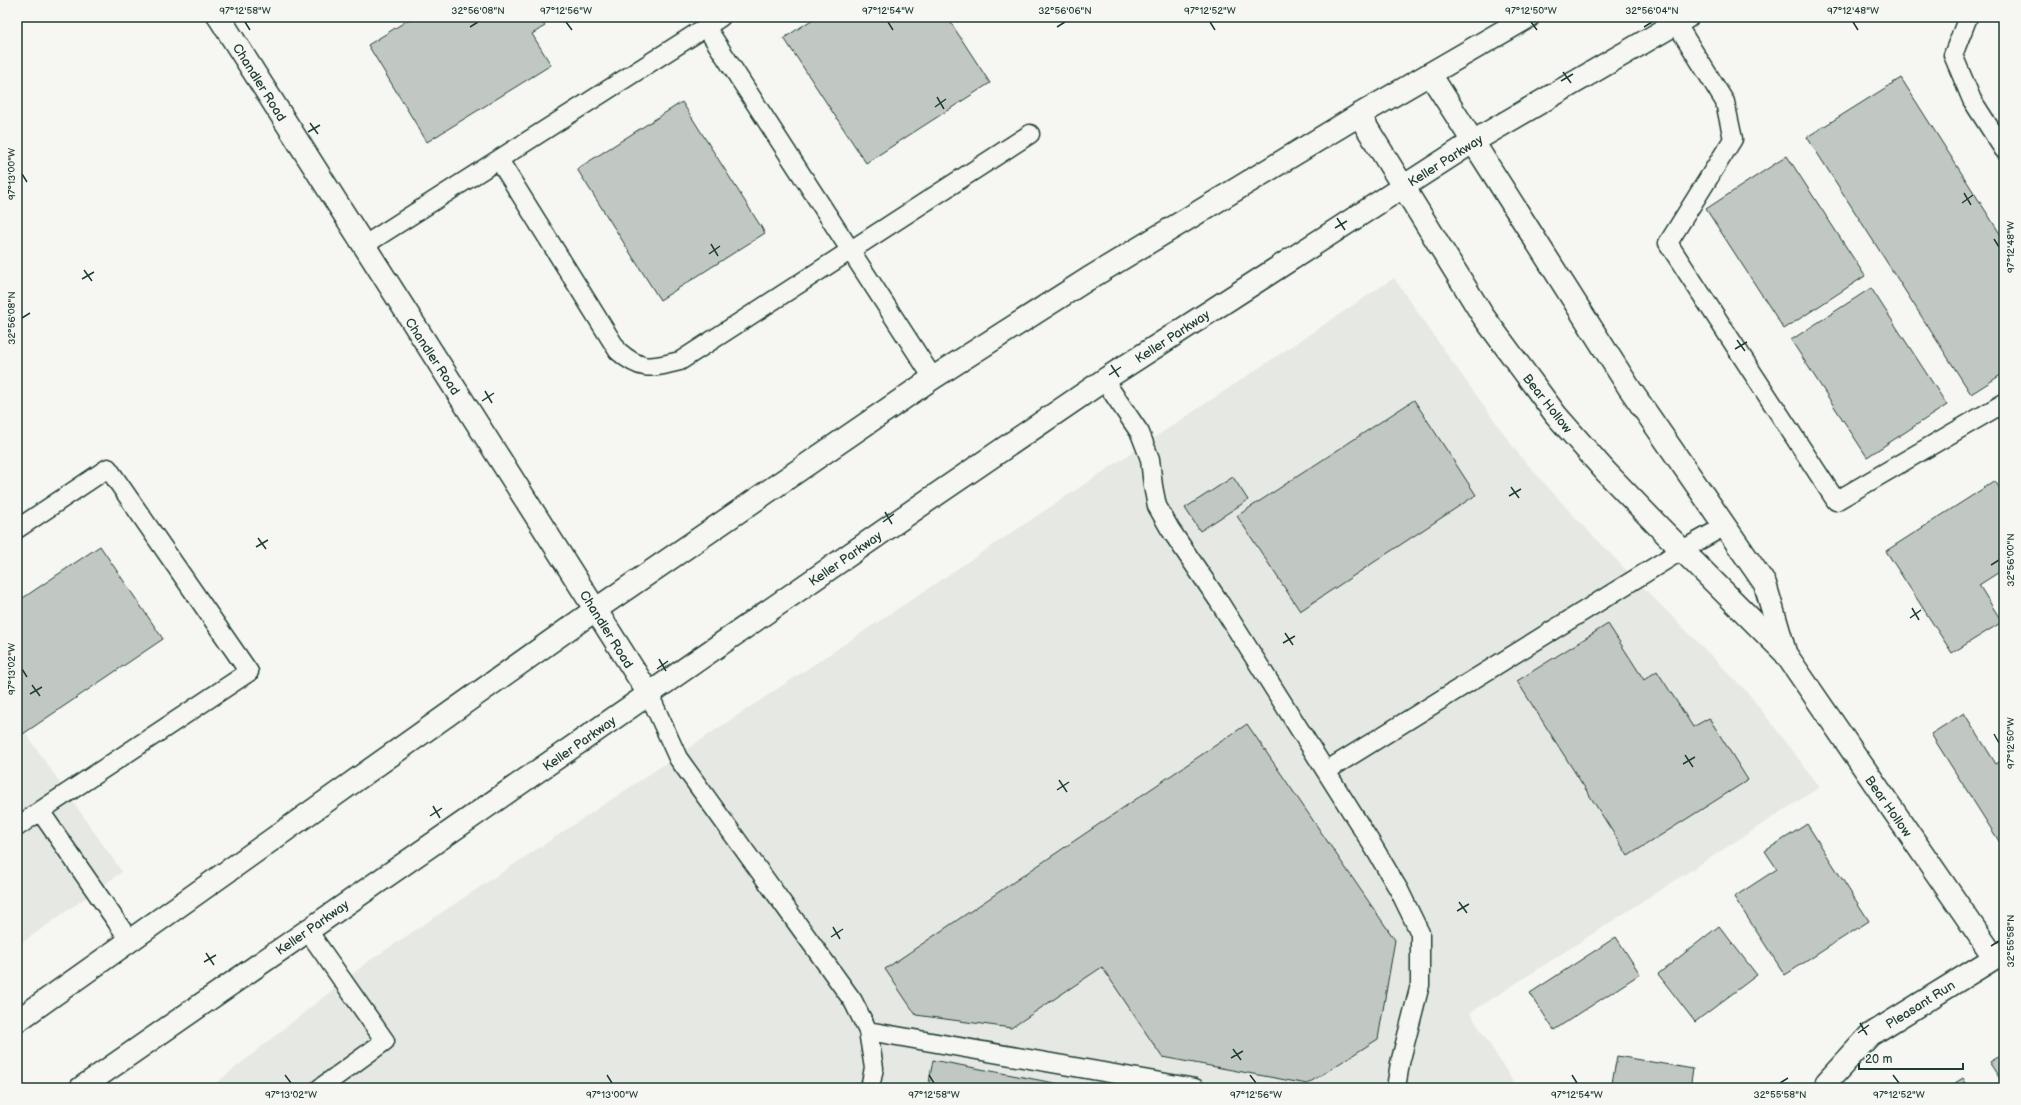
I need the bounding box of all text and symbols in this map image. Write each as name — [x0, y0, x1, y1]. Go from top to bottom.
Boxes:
text: 97°12'58"W — [219, 5, 271, 17]
text: 32°56'08"N — [451, 5, 505, 17]
text: 97°12'56"W — [540, 5, 592, 17]
text: 97°12'54"W — [862, 5, 914, 17]
text: 32°56'06"N — [1038, 5, 1092, 17]
text: 97°12'52"W — [1184, 5, 1236, 17]
text: 97°12'50"W — [1505, 5, 1557, 17]
text: 32°56'04"N — [1625, 5, 1679, 17]
text: 97°12'48"W — [1827, 5, 1879, 17]
street label: Chandler Road — [229, 41, 289, 124]
street label: Keller Parkway — [1405, 131, 1486, 190]
text: 97°13'00"W — [6, 148, 18, 200]
text: 97°12'48"W — [2005, 221, 2017, 273]
text: 32°56'08"N — [6, 291, 18, 345]
street label: Keller Parkway — [1132, 307, 1213, 367]
street label: Chandler Road — [401, 315, 463, 398]
street label: Bear Hollow — [1519, 371, 1575, 437]
street label: Keller Parkway — [806, 528, 885, 590]
text: 32°56'00"N — [2005, 533, 2017, 587]
street label: Chandler Road — [576, 588, 636, 671]
text: 97°13'02"W — [6, 643, 18, 695]
street label: Keller Parkway — [540, 713, 619, 775]
text: 97°12'50"W — [2005, 717, 2017, 769]
street label: Bear Hollow — [1861, 773, 1915, 840]
street label: Keller Parkway — [273, 897, 352, 959]
text: 32°55'58"N — [2005, 915, 2017, 967]
street label: Pleasant Run — [1883, 977, 1958, 1032]
scale bar — [1859, 1045, 1963, 1071]
text: 20 m — [1865, 1052, 1892, 1067]
text: 97°13'02"W — [265, 1089, 317, 1101]
text: 97°13'00"W — [586, 1089, 638, 1101]
text: 97°12'58"W — [908, 1089, 960, 1101]
text: 97°12'56"W — [1230, 1089, 1282, 1101]
text: 97°12'54"W — [1551, 1089, 1603, 1101]
text: 32°55'58"N — [1754, 1089, 1806, 1101]
text: 97°12'52"W — [1873, 1089, 1925, 1101]

